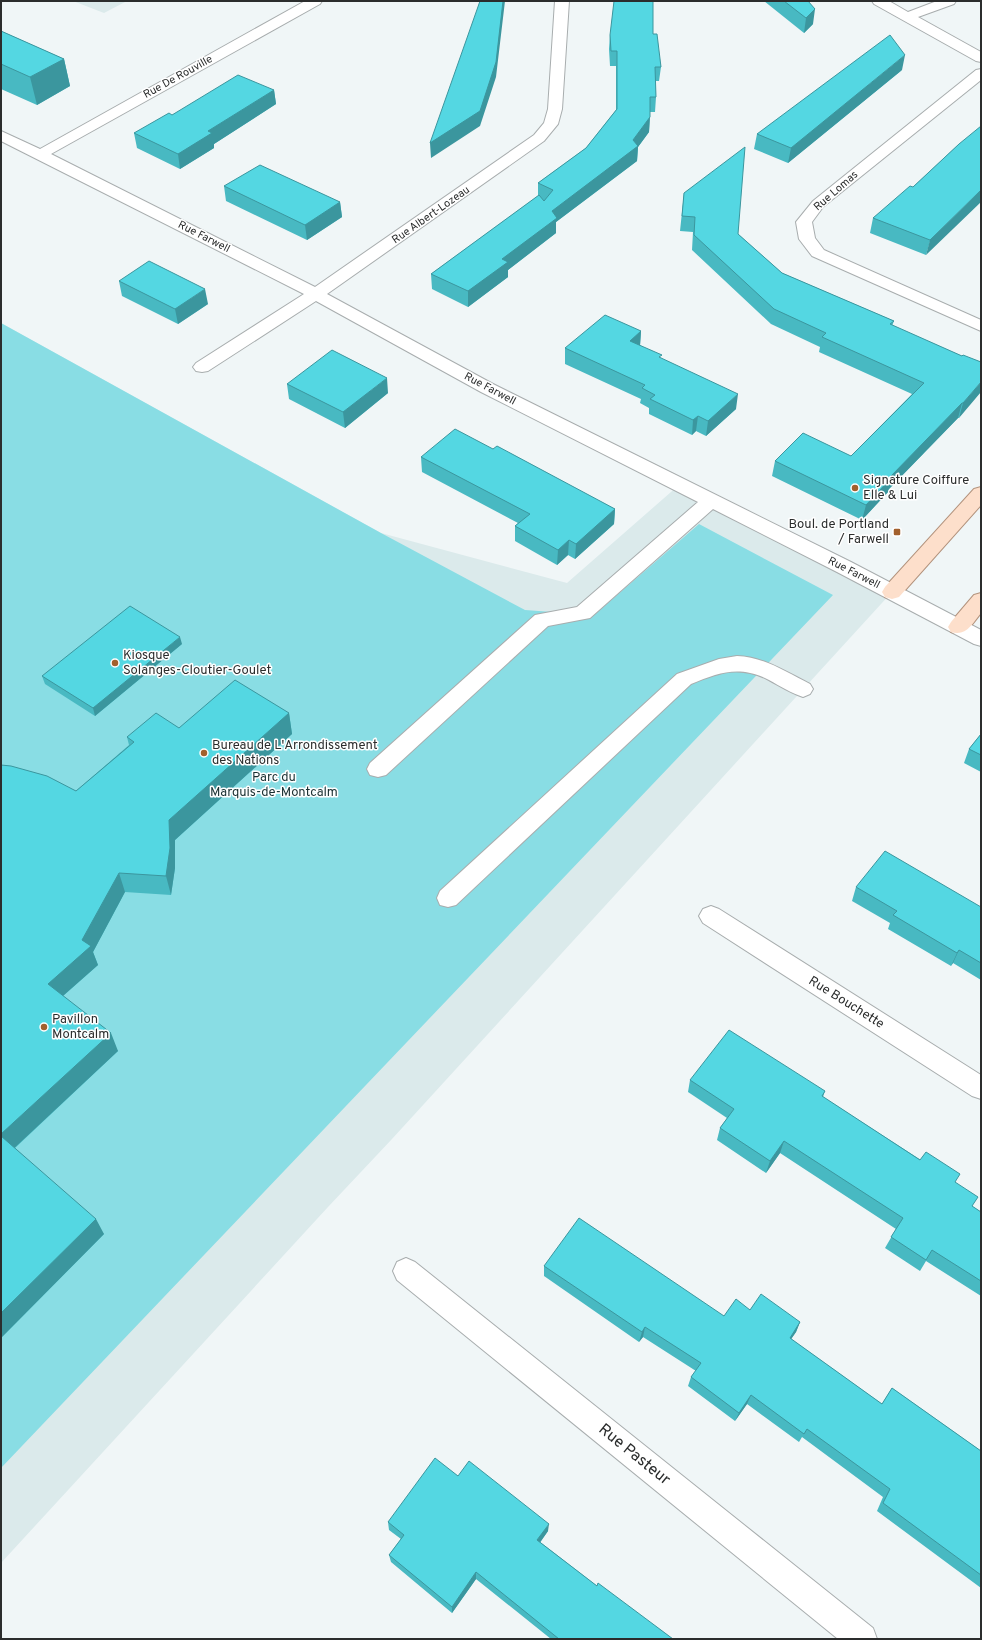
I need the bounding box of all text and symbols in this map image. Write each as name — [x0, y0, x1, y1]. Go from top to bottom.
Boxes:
street label: Rue De Rouville — [141, 52, 215, 102]
street label: Rue Lomas — [811, 168, 861, 214]
street label: Rue Albert-Lozeau — [389, 183, 473, 247]
street label: Rue Farwell — [176, 218, 232, 256]
street label: Rue Farwell — [462, 369, 518, 409]
place label: Signature Coiffure Elle & Lui — [863, 473, 969, 504]
marker: Signature Coiffure Elle & Lui — [850, 483, 860, 493]
place label: Boul. de Portland / Farwell — [788, 517, 889, 548]
marker: Boul. de Portland / Farwell — [892, 527, 902, 537]
street label: Rue Farwell — [826, 554, 882, 592]
place label: Kiosque Solanges-Cloutier-Goulet — [123, 648, 271, 679]
marker: Kiosque Solanges-Cloutier-Goulet — [110, 658, 120, 668]
place label: Bureau de L'Arrondissement des Nations — [212, 738, 378, 769]
marker: Bureau de L'Arrondissement des Nations — [199, 748, 209, 758]
park label: Parc du Marquis-de-Montcalm — [210, 770, 338, 801]
street label: Rue Bouchette — [805, 973, 887, 1033]
place label: Pavillon Montcalm — [52, 1012, 109, 1043]
marker: Pavillon Montcalm — [39, 1022, 49, 1032]
street label: Rue Pasteur — [594, 1420, 674, 1490]

